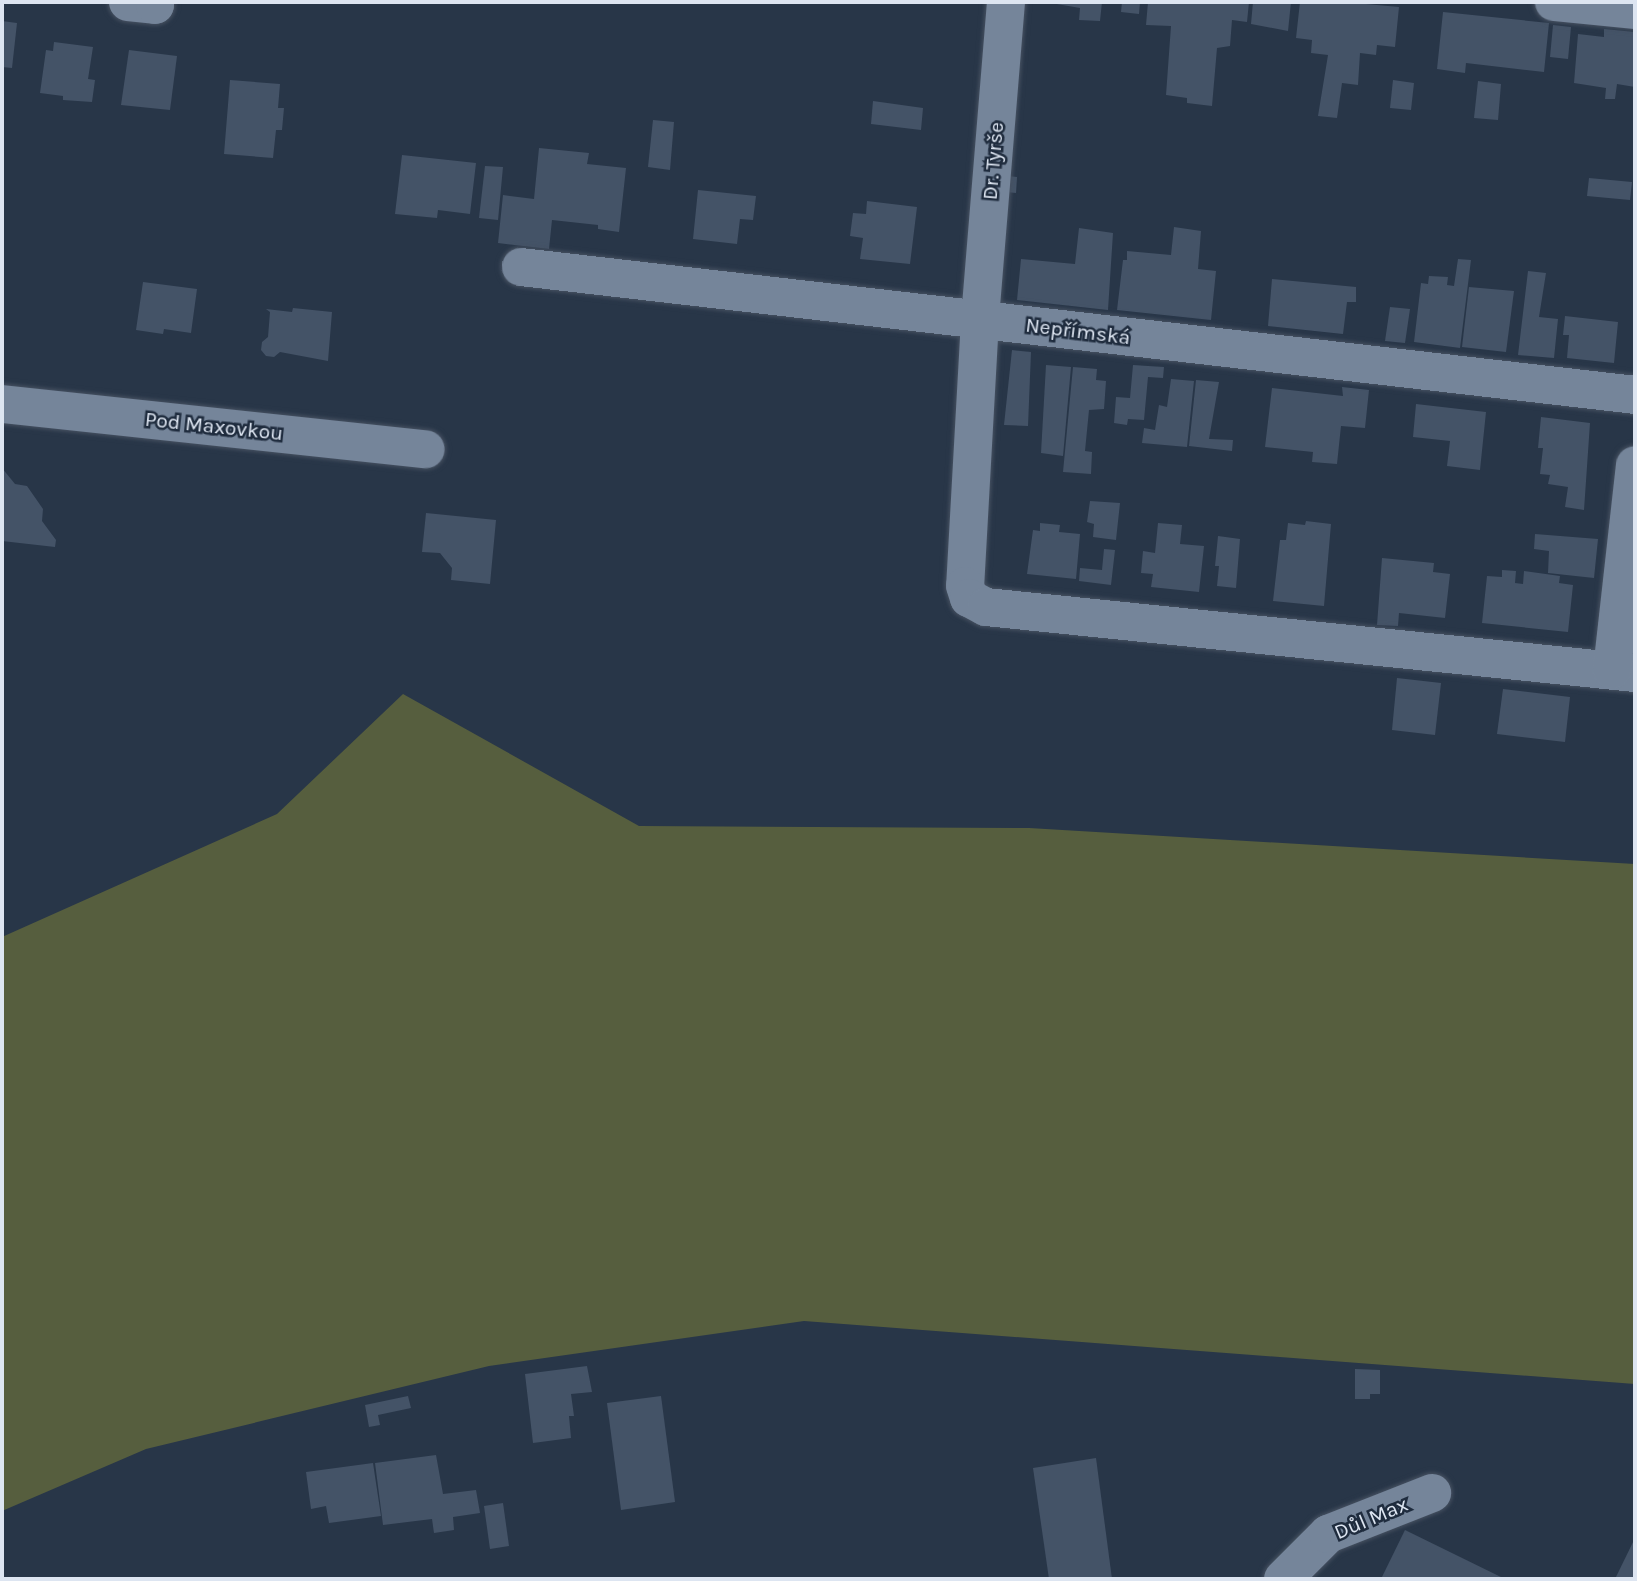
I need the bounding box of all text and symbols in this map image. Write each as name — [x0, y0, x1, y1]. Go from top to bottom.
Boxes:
street label: Dr. Tyrše — [977, 121, 1009, 201]
street label: Nepřímská — [1024, 312, 1132, 350]
street label: Pod Maxovkou — [144, 406, 284, 446]
street label: Důl Max — [1330, 1491, 1412, 1545]

